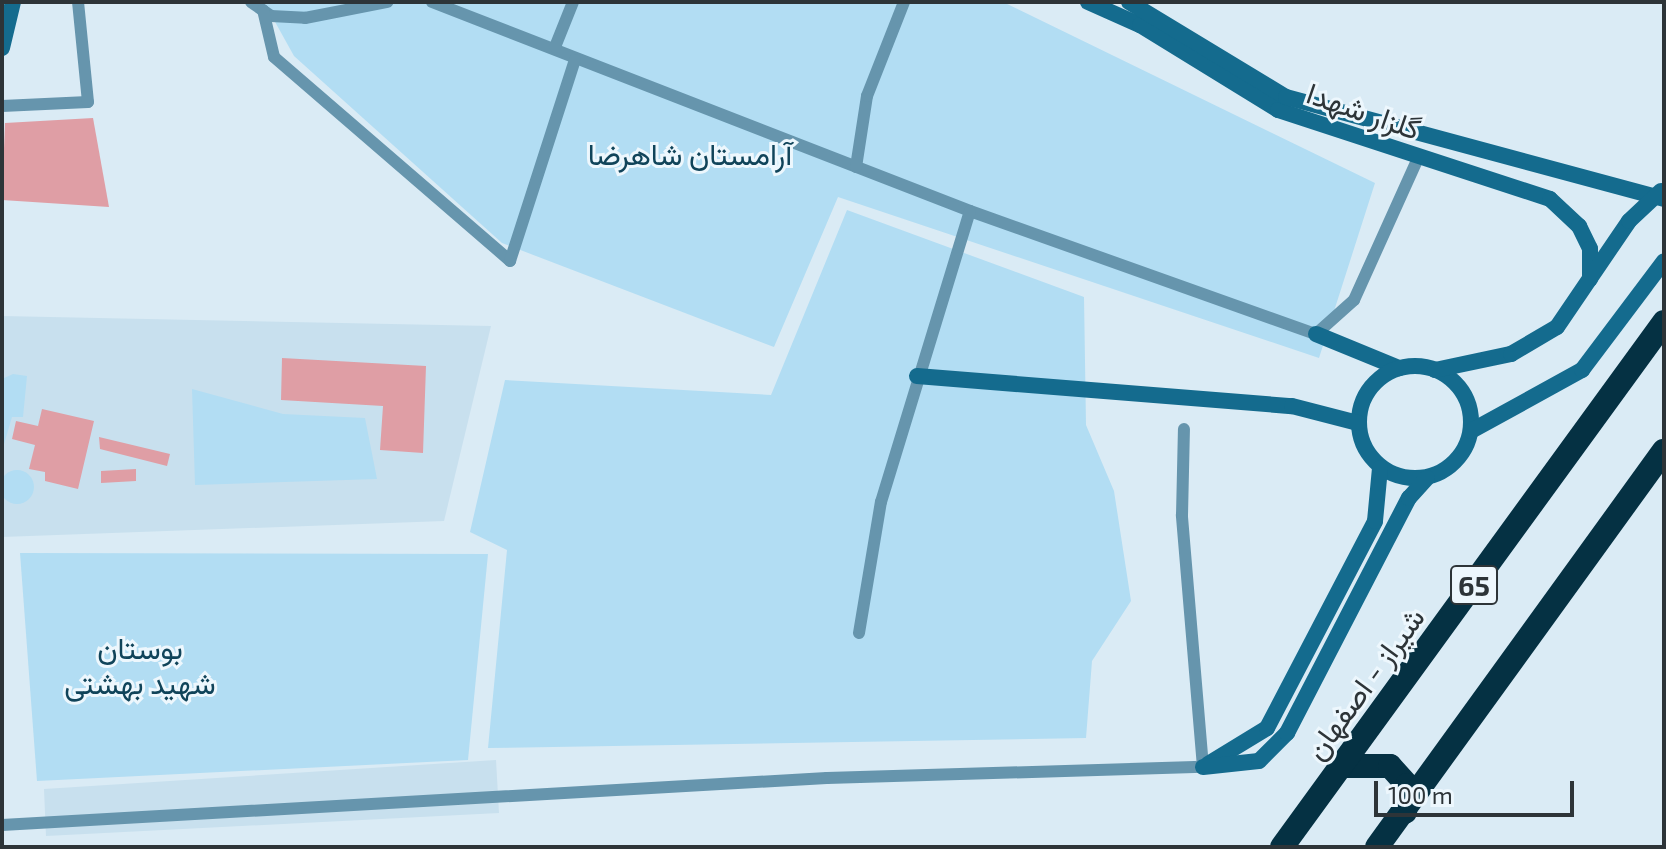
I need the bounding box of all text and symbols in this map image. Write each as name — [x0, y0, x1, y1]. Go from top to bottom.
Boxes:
street label: گلزار شهدا — [1302, 74, 1426, 146]
park label: آرامستان شاهرضا — [588, 135, 792, 171]
road number: 65 — [1450, 561, 1498, 609]
street label: شیراز - اصفهان — [1297, 600, 1431, 766]
park label: بوستان شهید بهشتی — [64, 629, 216, 700]
scale bar — [1378, 765, 1578, 815]
text: 100 m — [1388, 780, 1453, 809]

